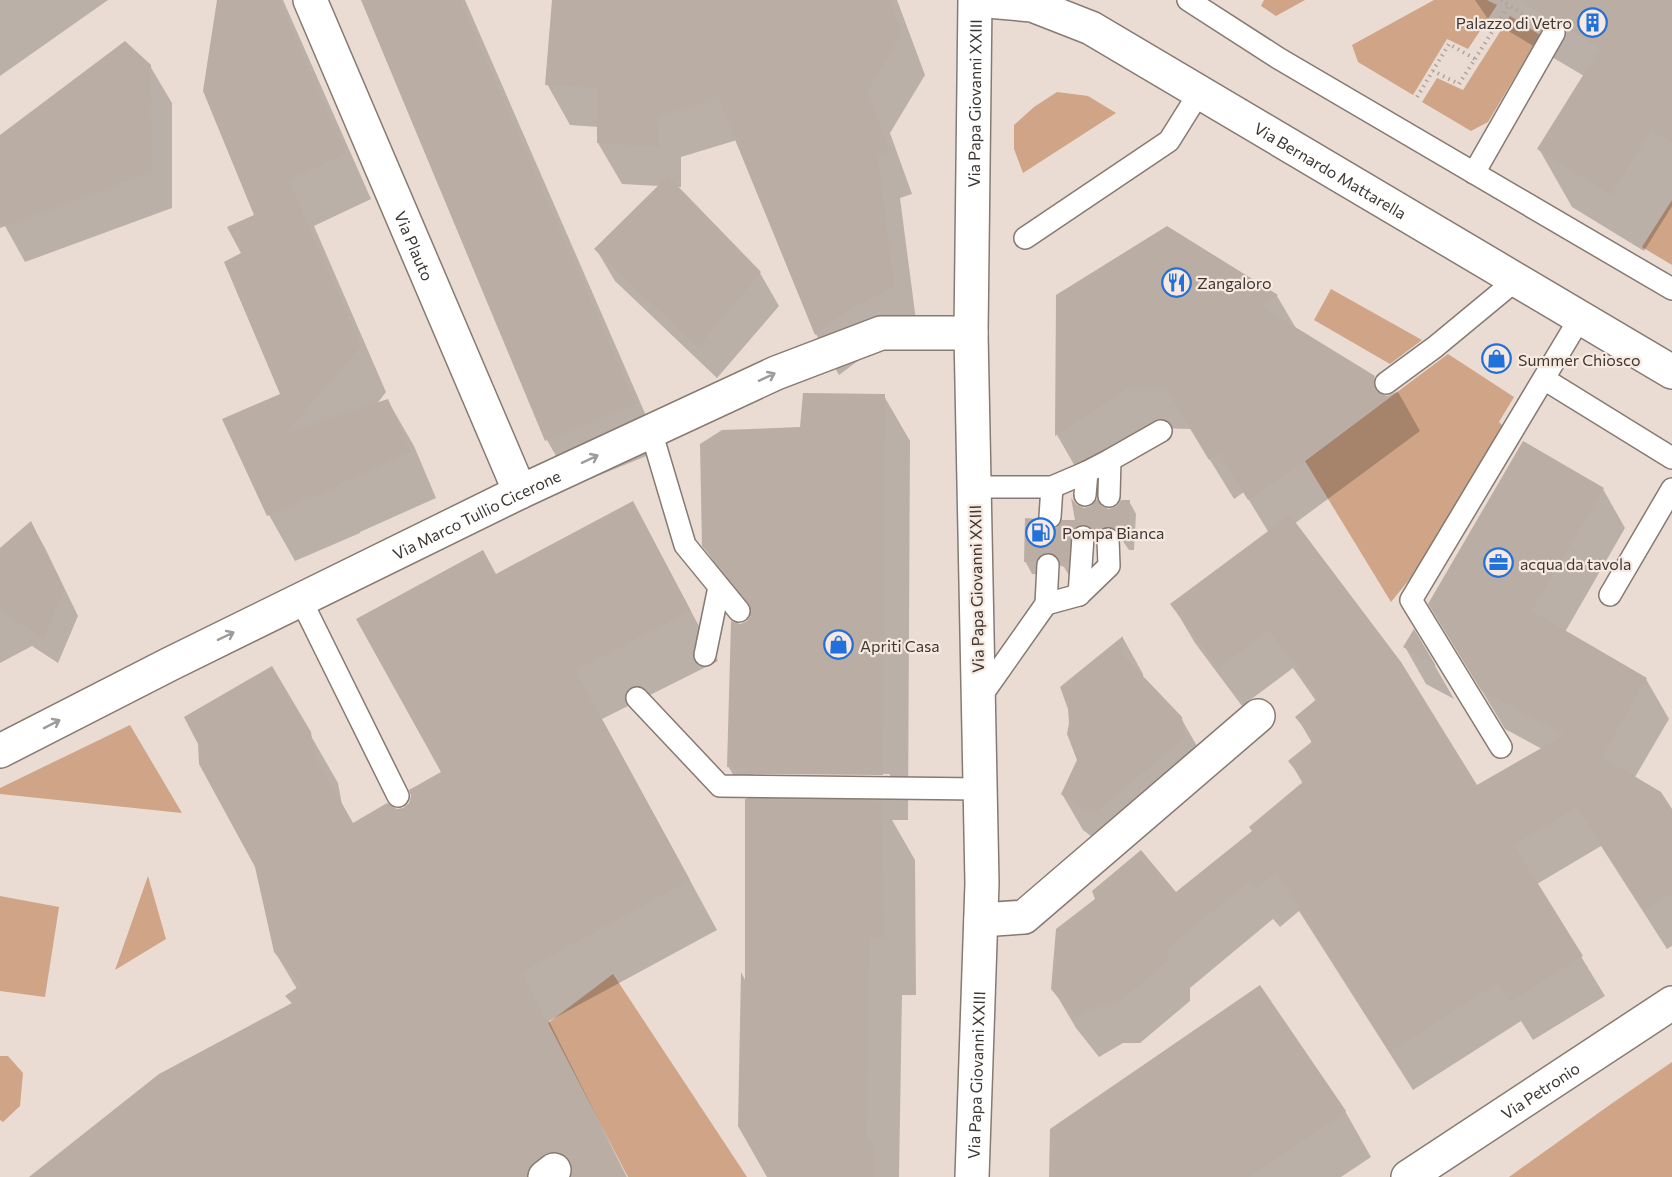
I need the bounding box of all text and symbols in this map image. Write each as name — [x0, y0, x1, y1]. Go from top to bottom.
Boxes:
building icon: Palazzo di Vetro — [1577, 6, 1609, 38]
place label: Palazzo di Vetro — [1456, 13, 1572, 32]
street label: Via Papa Giovanni XXIII — [963, 19, 984, 188]
street label: Via Bernardo Mattarella — [1251, 118, 1410, 222]
street label: Via Plauto — [392, 208, 438, 283]
restaurant icon: Zangaloro — [1160, 266, 1192, 298]
place label: Zangaloro — [1197, 273, 1272, 292]
shop icon: Summer Chiosco — [1481, 343, 1513, 375]
place label: Summer Chiosco — [1518, 350, 1641, 369]
one-way arrow — [758, 370, 776, 382]
one-way arrow — [581, 453, 599, 464]
street label: Via Marco Tullio Cicerone — [389, 465, 563, 563]
street label: Via Papa Giovanni XXIII — [965, 505, 987, 673]
fuel station icon: Pompa Bianca — [1025, 516, 1057, 548]
place label: Pompa Bianca — [1062, 523, 1164, 542]
office icon: acqua da tavola — [1483, 547, 1515, 579]
place label: acqua da tavola — [1520, 554, 1631, 573]
shop icon: Apriti Casa — [823, 629, 855, 661]
one-way arrow — [217, 630, 235, 642]
place label: Apriti Casa — [860, 636, 940, 655]
one-way arrow — [43, 718, 60, 730]
street label: Via Papa Giovanni XXIII — [963, 991, 988, 1159]
street label: Via Petronio — [1497, 1057, 1583, 1123]

